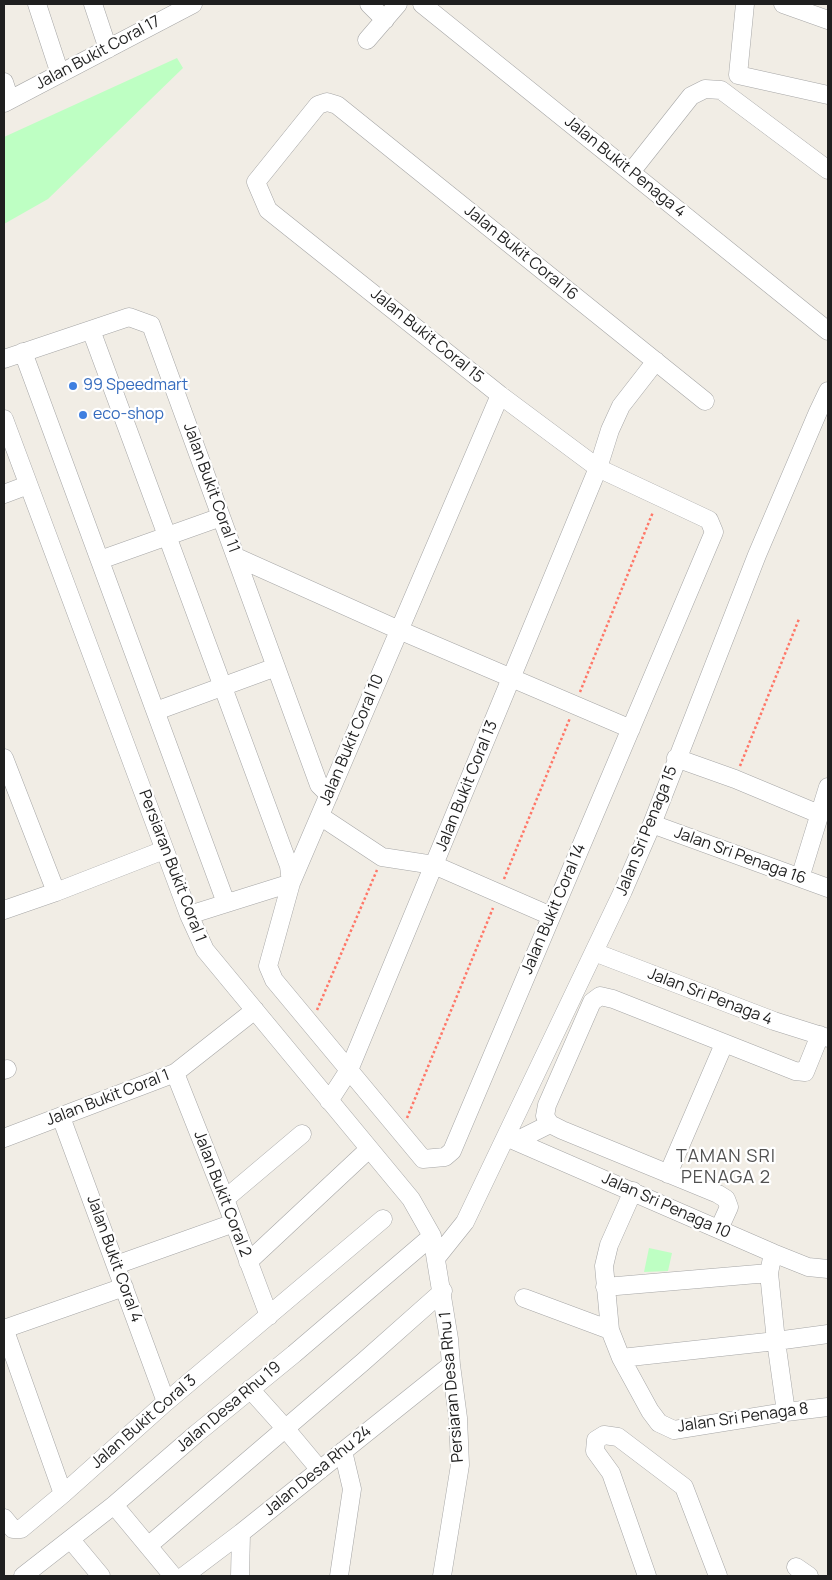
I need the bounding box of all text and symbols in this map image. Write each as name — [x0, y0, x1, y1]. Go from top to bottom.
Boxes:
street label: Jalan Bukit Coral 17 — [32, 12, 164, 94]
street label: Jalan Bukit Penaga 4 — [561, 112, 689, 222]
street label: Jalan Bukit Coral 16 — [460, 201, 582, 305]
street label: Jalan Bukit Coral 15 — [367, 285, 487, 387]
place label: 99 Speedmart — [83, 376, 188, 396]
marker: 99 Speedmart — [67, 380, 79, 392]
place label: eco-shop — [93, 405, 164, 425]
marker: eco-shop — [77, 409, 89, 421]
street label: Jalan Bukit Coral 11 — [179, 420, 243, 556]
street label: Jalan Bukit Coral 10 — [316, 672, 388, 808]
street label: Jalan Bukit Coral 13 — [432, 718, 502, 854]
street label: Jalan Sri Penaga 15 — [612, 763, 682, 899]
street label: Persiaran Bukit Coral 1 — [134, 787, 210, 945]
street label: Jalan Sri Penaga 16 — [671, 823, 809, 889]
street label: Jalan Bukit Coral 14 — [518, 841, 590, 977]
street label: Jalan Sri Penaga 4 — [645, 964, 775, 1030]
street label: Jalan Bukit Coral 1 — [44, 1066, 172, 1130]
street label: Jalan Bukit Coral 2 — [189, 1128, 255, 1260]
district label: TAMAN SRI PENAGA 2 — [675, 1146, 777, 1188]
street label: Jalan Sri Penaga 10 — [599, 1169, 733, 1243]
street label: Jalan Bukit Coral 4 — [82, 1193, 146, 1325]
street label: Persiaran Desa Rhu 1 — [436, 1311, 468, 1463]
street label: Jalan Desa Rhu 19 — [173, 1358, 285, 1456]
street label: Jalan Bukit Coral 3 — [87, 1371, 201, 1473]
street label: Jalan Sri Penaga 8 — [676, 1399, 810, 1437]
street label: Jalan Desa Rhu 24 — [260, 1422, 376, 1520]

